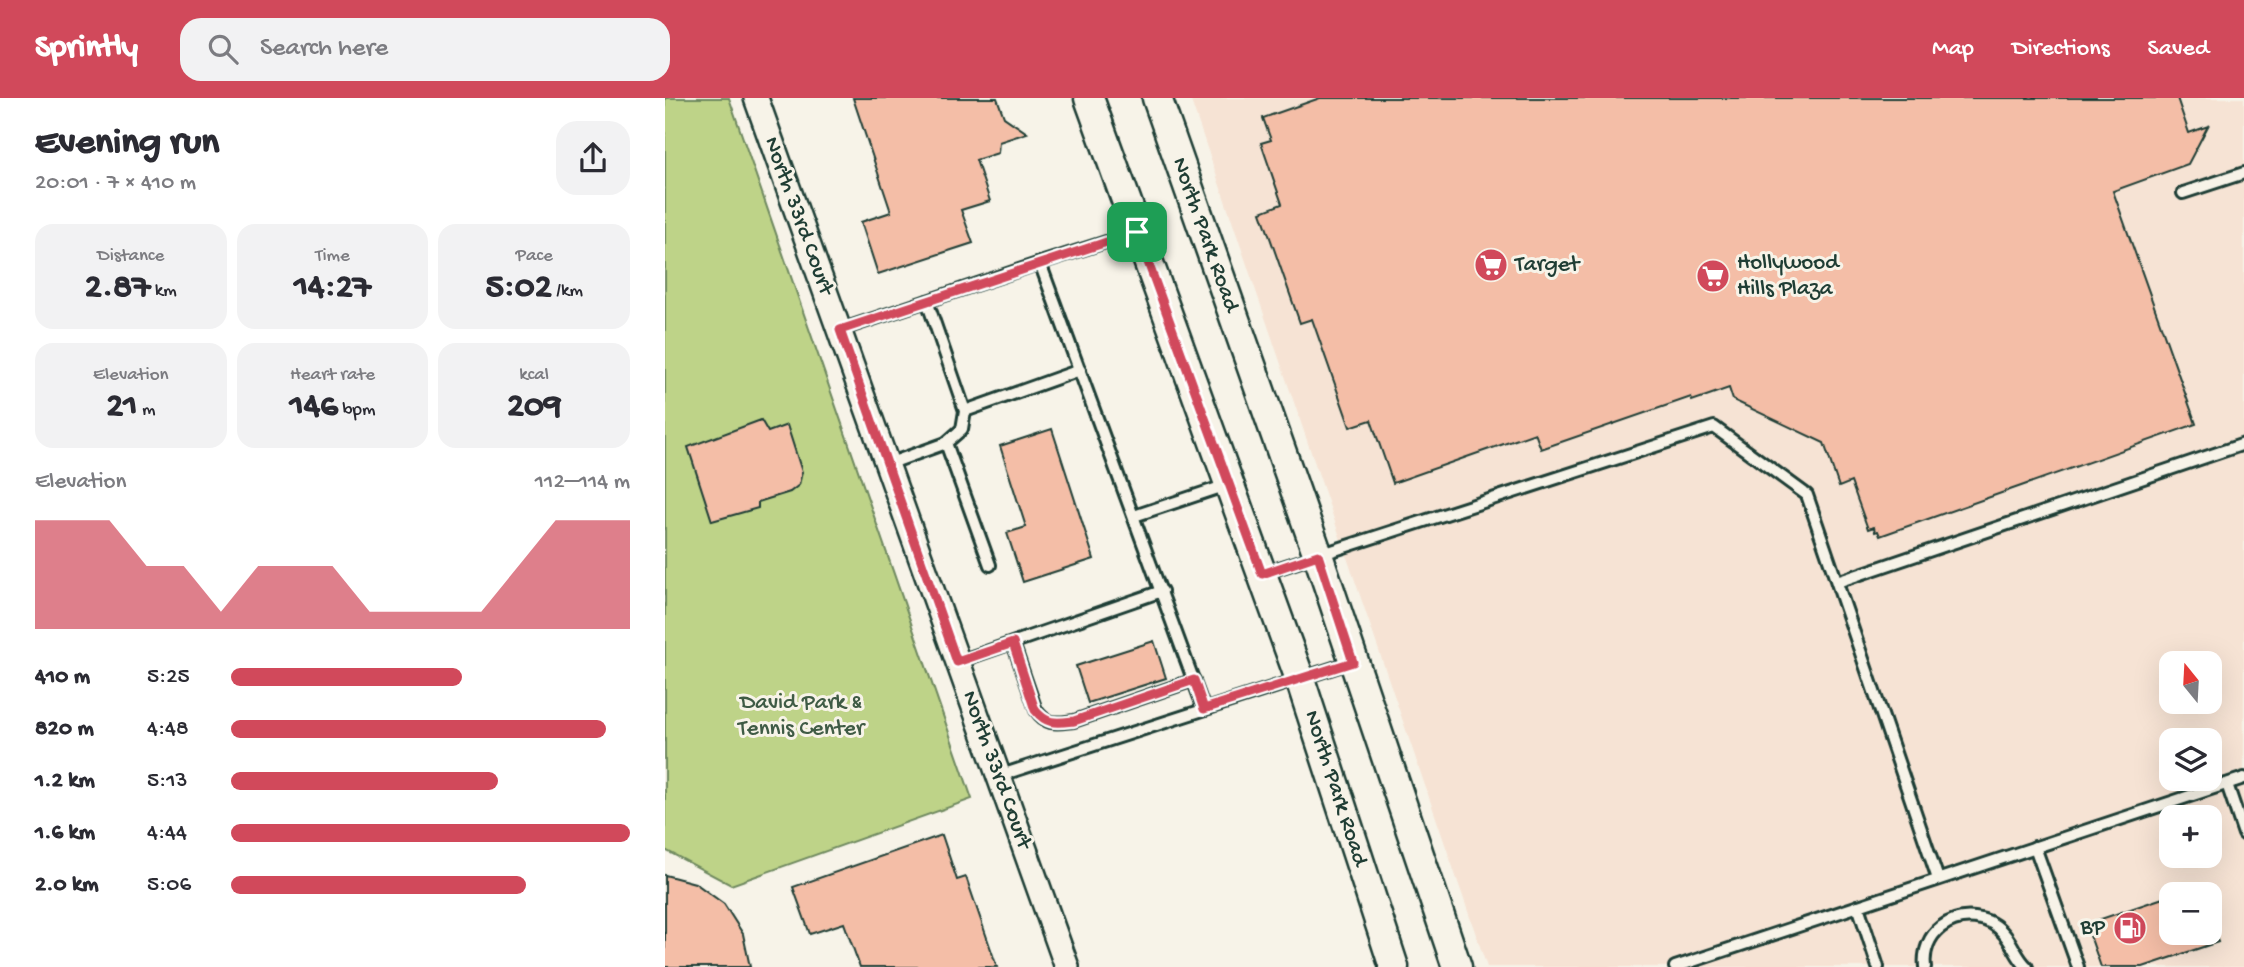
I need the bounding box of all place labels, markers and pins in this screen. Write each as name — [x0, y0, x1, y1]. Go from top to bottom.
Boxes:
pin — [1107, 202, 1167, 262]
supermarket icon: Target — [1472, 246, 1510, 284]
place label: Hollywood Hills Plaza — [1737, 250, 1840, 303]
place label: Target — [1513, 252, 1581, 279]
supermarket icon: Hollywood Hills Plaza — [1694, 257, 1732, 295]
fuel station icon: BP — [2111, 909, 2149, 947]
place label: BP — [2080, 915, 2105, 942]

